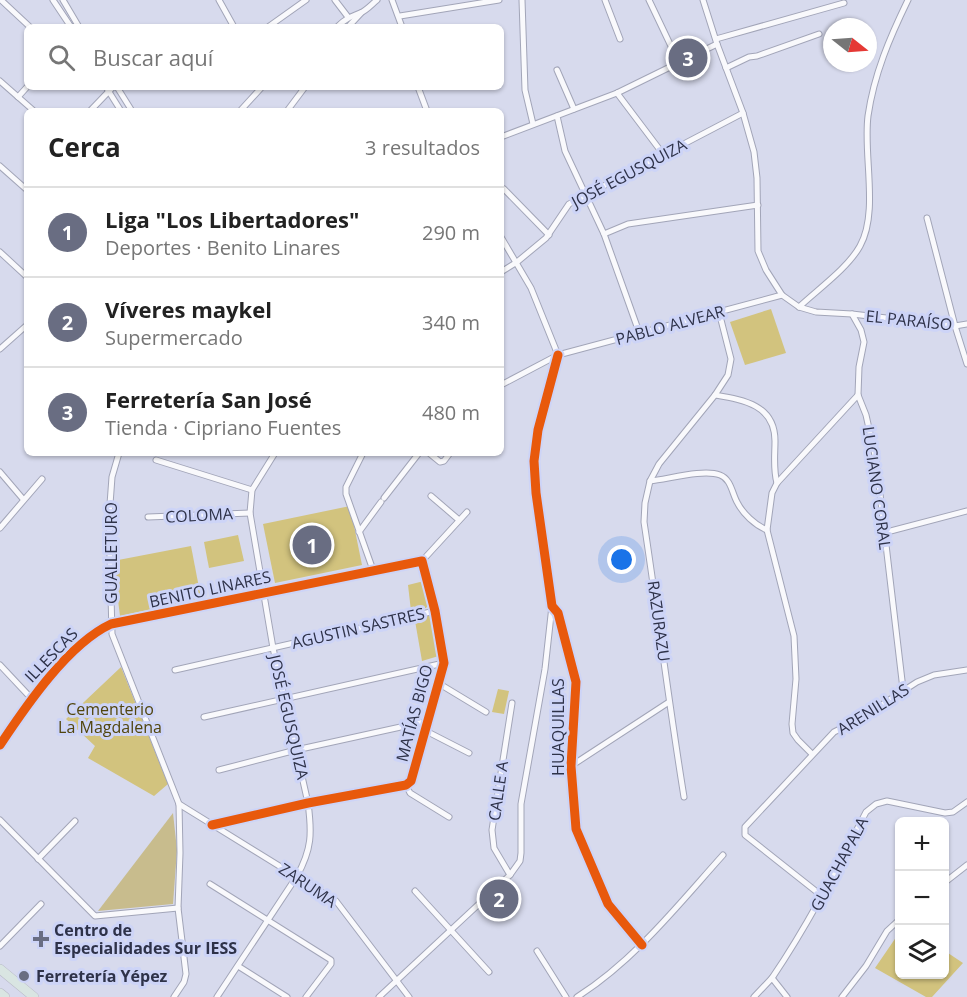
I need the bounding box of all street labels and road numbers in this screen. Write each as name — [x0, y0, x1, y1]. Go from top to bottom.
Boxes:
street label: JOSÉ EGUSQUIZA — [566, 133, 691, 214]
street label: PABLO ALVEAR — [613, 300, 727, 350]
street label: EL PARAÍSO — [865, 305, 953, 335]
street label: LUCIANO CORAL — [857, 425, 897, 551]
street label: GUALLETURO — [100, 502, 122, 604]
street label: COLOMA — [165, 502, 234, 528]
street label: BENITO LINARES — [147, 565, 273, 613]
street label: RAZURAZU — [642, 579, 676, 663]
street label: AGUSTIN SASTRES — [289, 602, 427, 654]
street label: ILLESCAS — [20, 623, 83, 687]
street label: JOSÉ EGUSQUIZA — [264, 651, 314, 782]
street label: MATÍAS BIGO — [390, 662, 438, 764]
street label: HUAQUILLAS — [547, 678, 569, 776]
street label: ARENILLAS — [833, 678, 913, 740]
street label: CALLE A — [483, 759, 513, 822]
street label: GUACHAPALA — [805, 812, 873, 915]
street label: ZARUMA — [275, 858, 342, 913]

